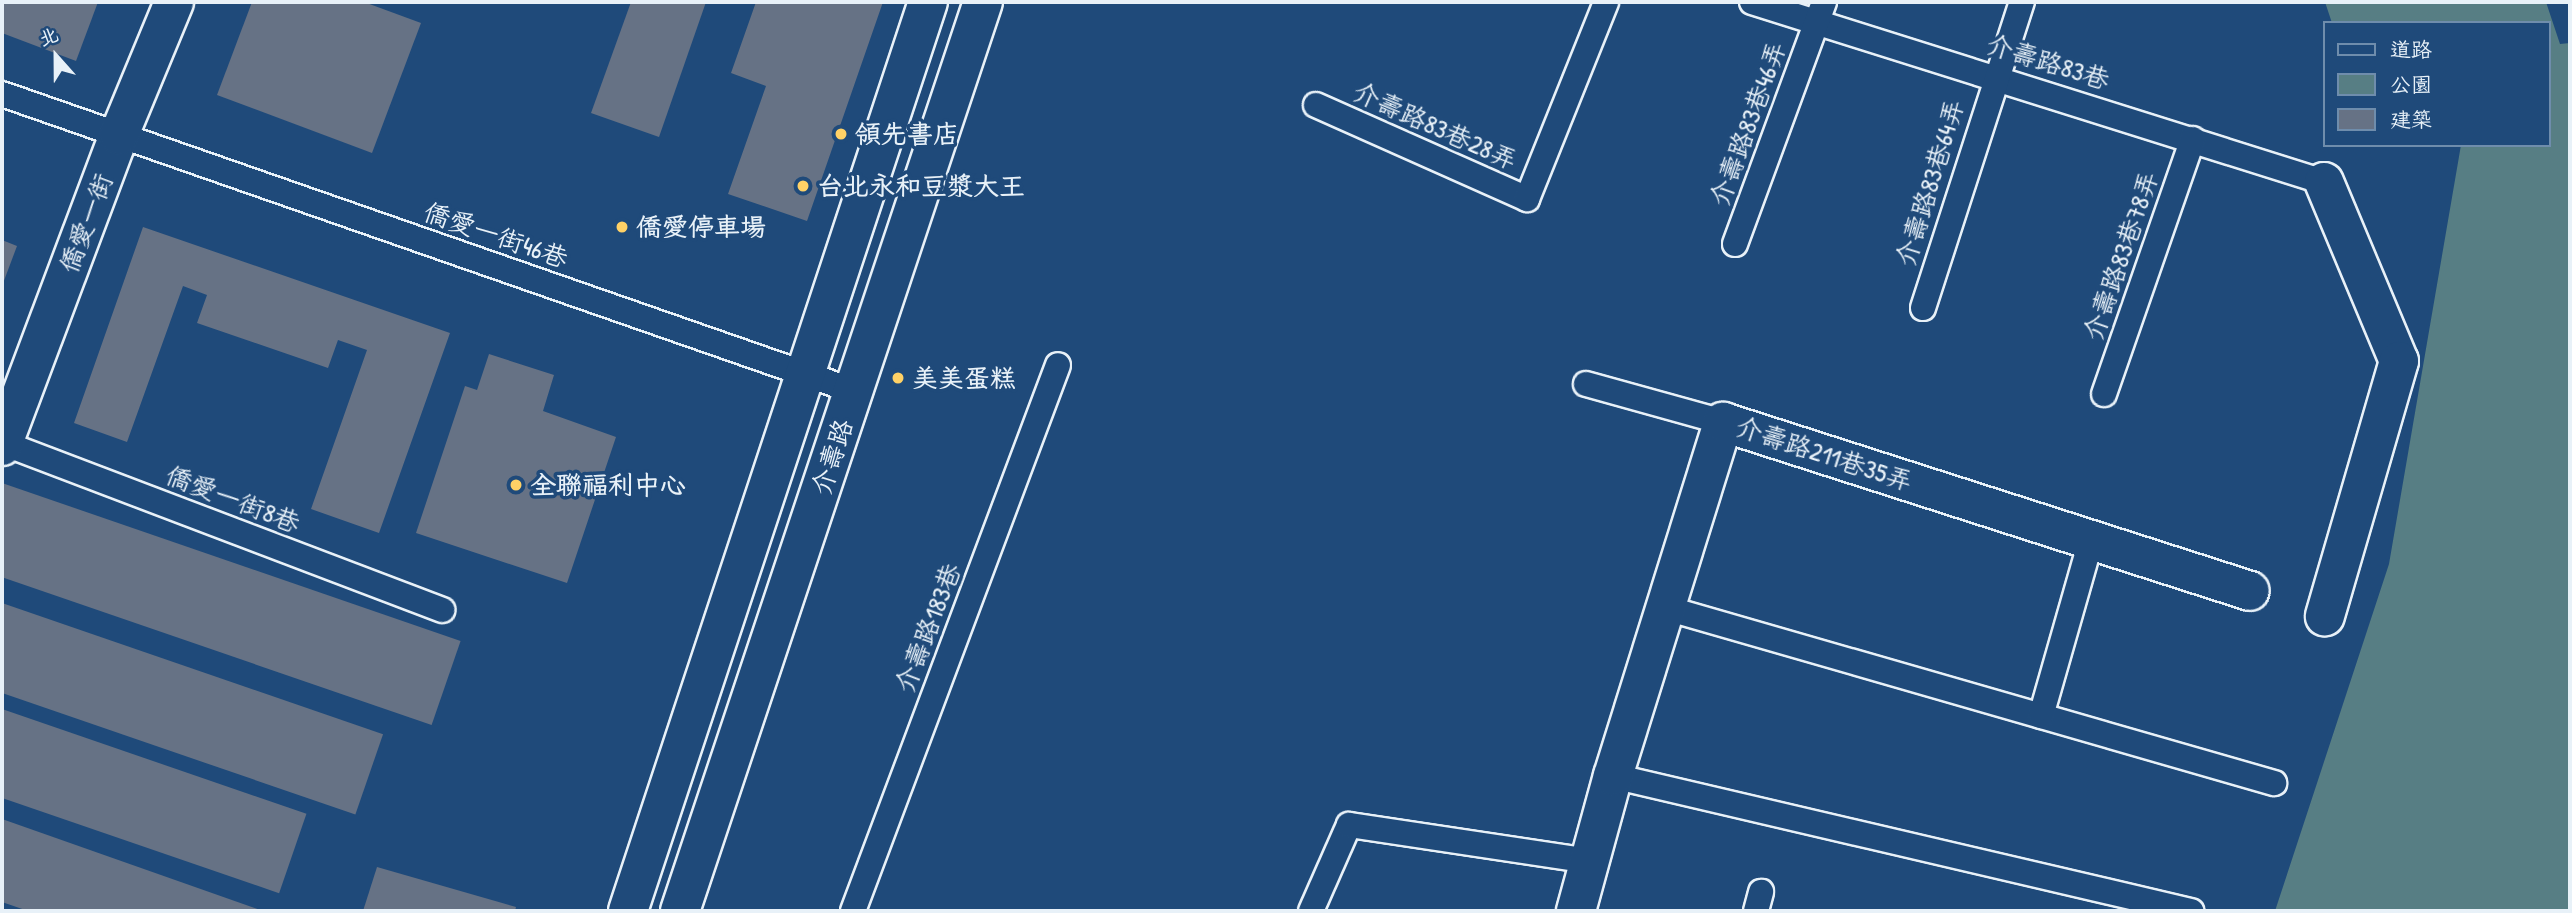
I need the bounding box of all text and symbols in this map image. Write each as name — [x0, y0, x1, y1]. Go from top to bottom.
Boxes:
north arrow — [21, 21, 91, 91]
text: 北 — [35, 21, 62, 52]
legend — [2324, 21, 2551, 147]
street label: 介壽路83巷 — [1983, 29, 2113, 95]
text: 道路 — [2390, 35, 2432, 64]
street label: 介壽路83巷46弄 — [1704, 37, 1792, 211]
text: 公園 — [2390, 70, 2432, 99]
street label: 介壽路83巷28弄 — [1348, 76, 1522, 176]
street label: 介壽路83巷64弄 — [1890, 96, 1970, 270]
text: 建築 — [2390, 105, 2432, 134]
place label: 領先書店 — [855, 118, 959, 150]
marker: 領先書店 — [833, 126, 849, 142]
street label: 介壽路83巷78弄 — [2077, 167, 2165, 345]
street label: 僑愛一街 — [53, 169, 119, 277]
place label: 台北永和豆漿大王 — [817, 170, 1025, 202]
marker: 台北永和豆漿大王 — [795, 178, 811, 194]
street label: 僑愛一街46巷 — [420, 196, 572, 274]
place label: 僑愛停車場 — [636, 211, 766, 243]
marker: 僑愛停車場 — [614, 219, 630, 235]
place label: 美美蛋糕 — [912, 362, 1016, 394]
marker: 美美蛋糕 — [890, 370, 906, 386]
street label: 介壽路211巷35弄 — [1732, 411, 1916, 497]
street label: 介壽路 — [805, 415, 859, 499]
street label: 僑愛一街8巷 — [161, 459, 305, 539]
place label: 全聯福利中心 — [530, 469, 686, 501]
marker: 全聯福利中心 — [508, 477, 524, 493]
street label: 介壽路183巷 — [889, 559, 967, 697]

